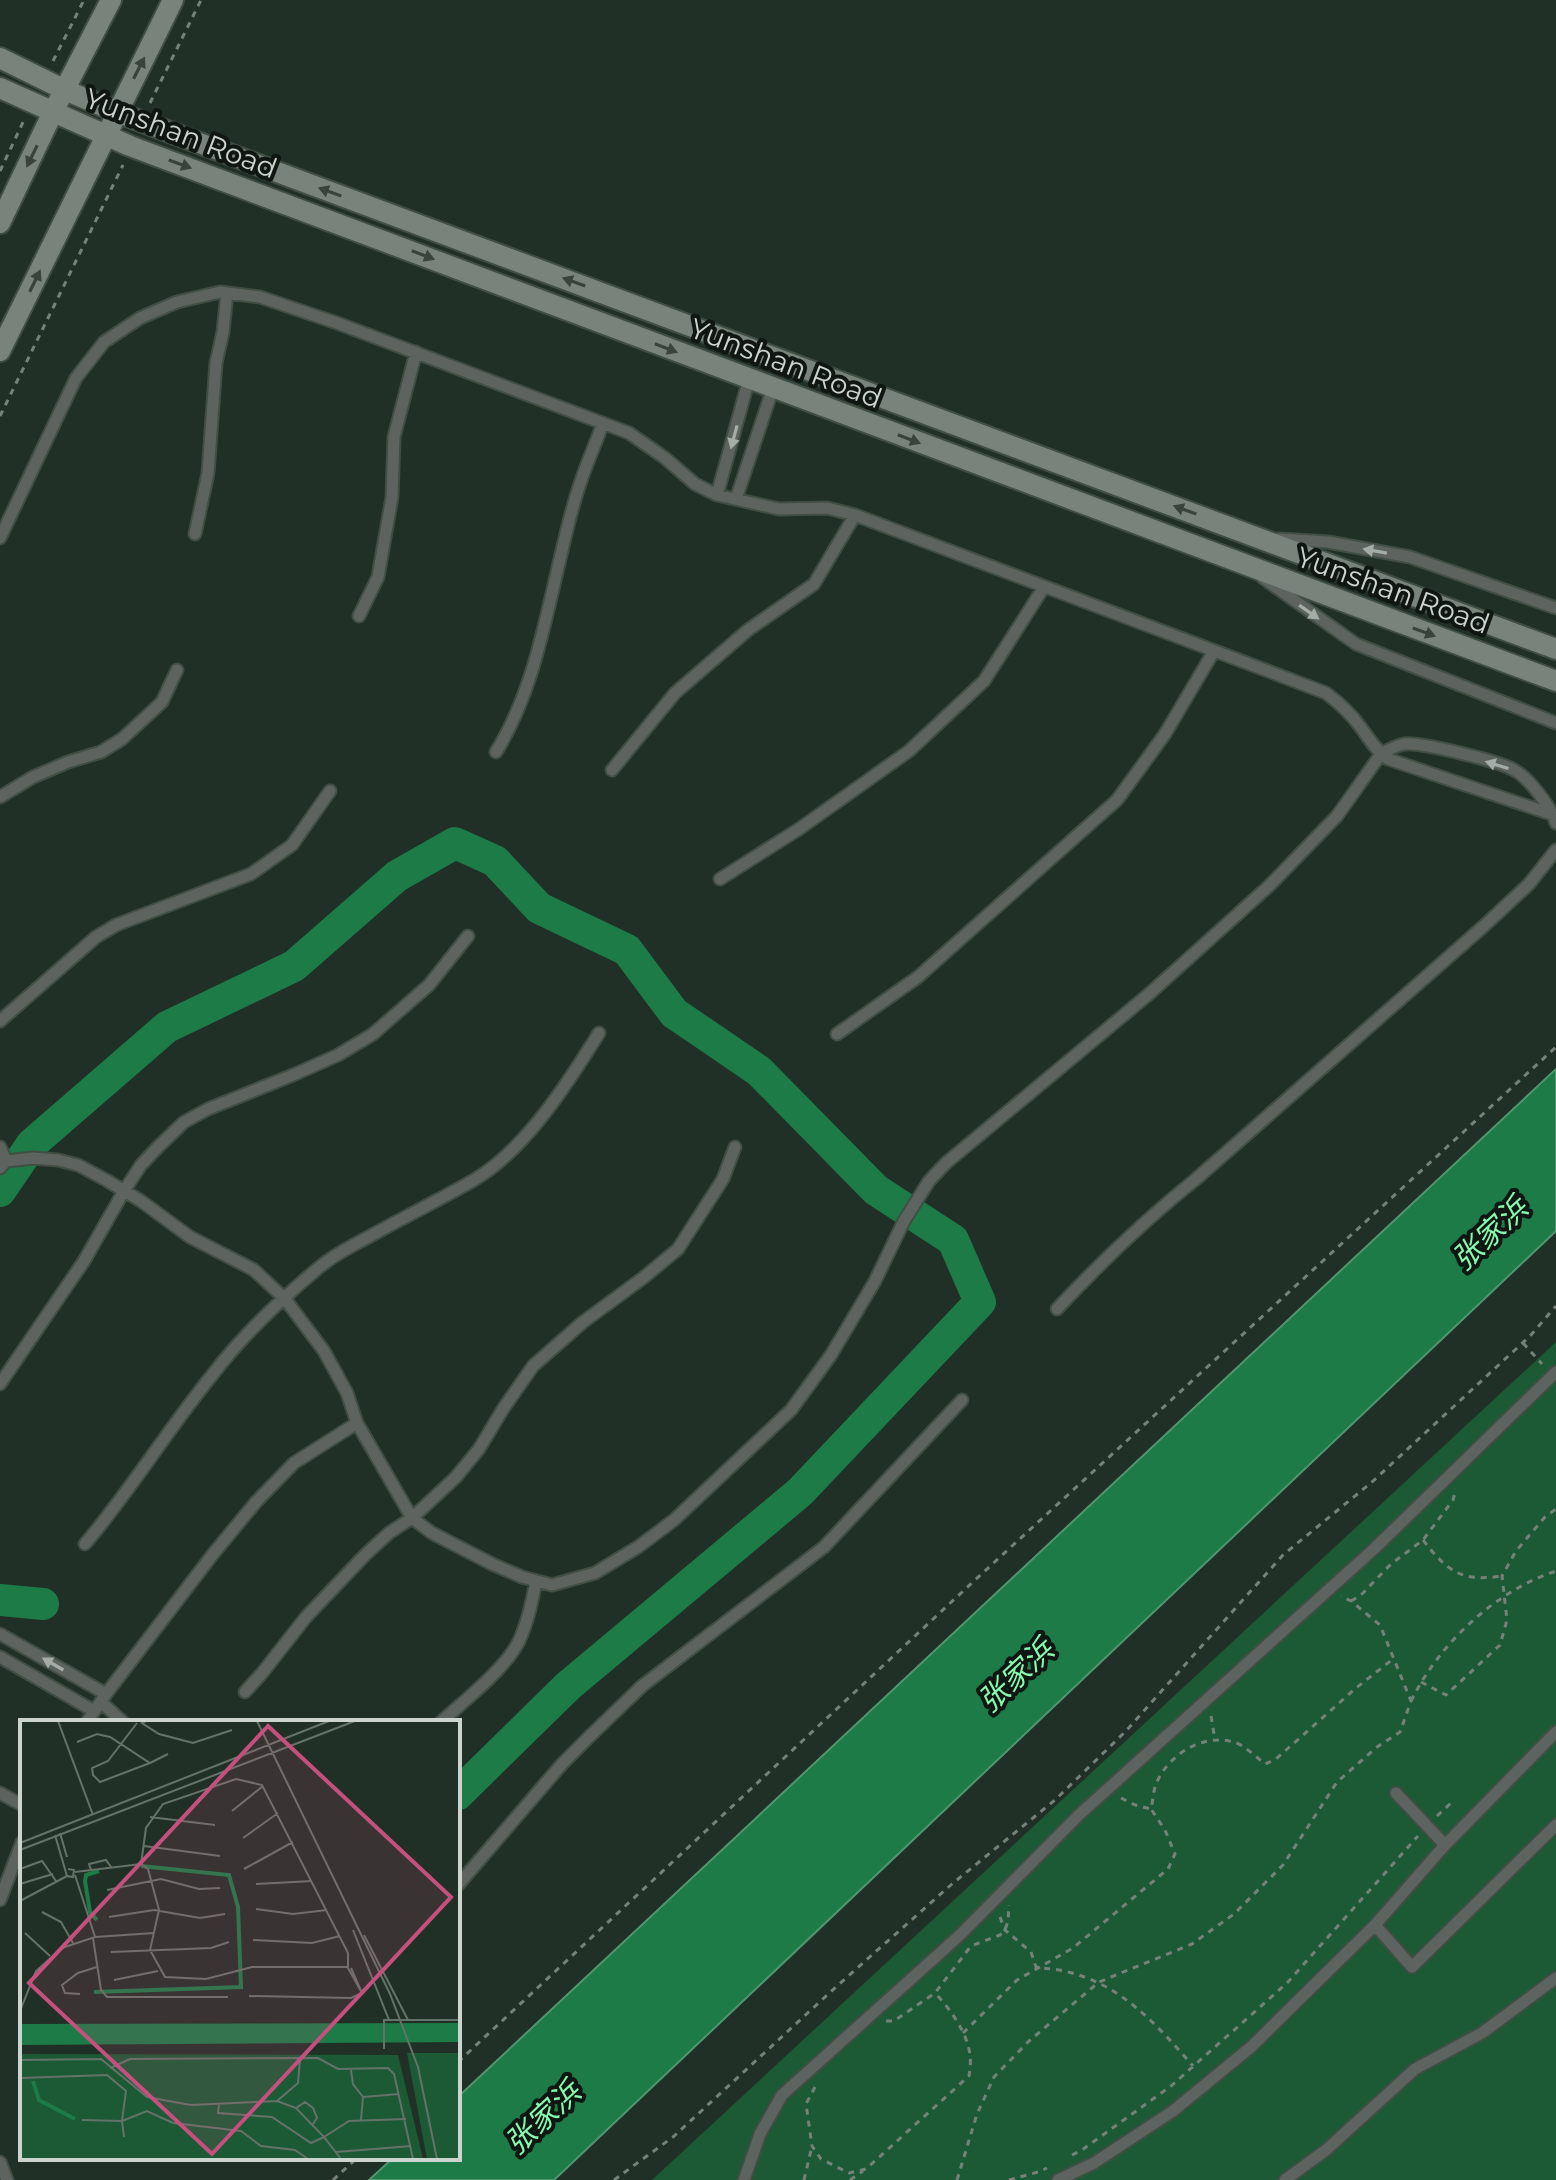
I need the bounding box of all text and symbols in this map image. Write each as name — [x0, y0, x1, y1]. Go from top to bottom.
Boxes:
one-way arrow — [132, 56, 146, 79]
street label: Yunshan Road — [80, 81, 282, 185]
one-way arrow — [25, 144, 39, 168]
one-way arrow — [168, 158, 192, 171]
one-way arrow — [318, 185, 342, 197]
one-way arrow — [411, 249, 435, 262]
one-way arrow — [28, 270, 41, 293]
one-way arrow — [562, 276, 586, 288]
street label: Yunshan Road — [685, 311, 887, 415]
one-way arrow — [654, 342, 678, 355]
one-way arrow — [727, 426, 740, 450]
one-way arrow — [897, 433, 921, 446]
one-way arrow — [1172, 503, 1196, 516]
street label: Yunshan Road — [1292, 539, 1494, 641]
one-way arrow — [1363, 544, 1388, 556]
one-way arrow — [1298, 604, 1319, 619]
one-way arrow — [1413, 626, 1437, 639]
one-way arrow — [1485, 758, 1509, 771]
water label: 张家浜 — [1444, 1187, 1537, 1278]
water label: 张家浜 — [970, 1629, 1063, 1720]
one-way arrow — [42, 1657, 64, 1671]
inset map — [20, 1720, 460, 2160]
water label: 张家浜 — [497, 2071, 590, 2162]

